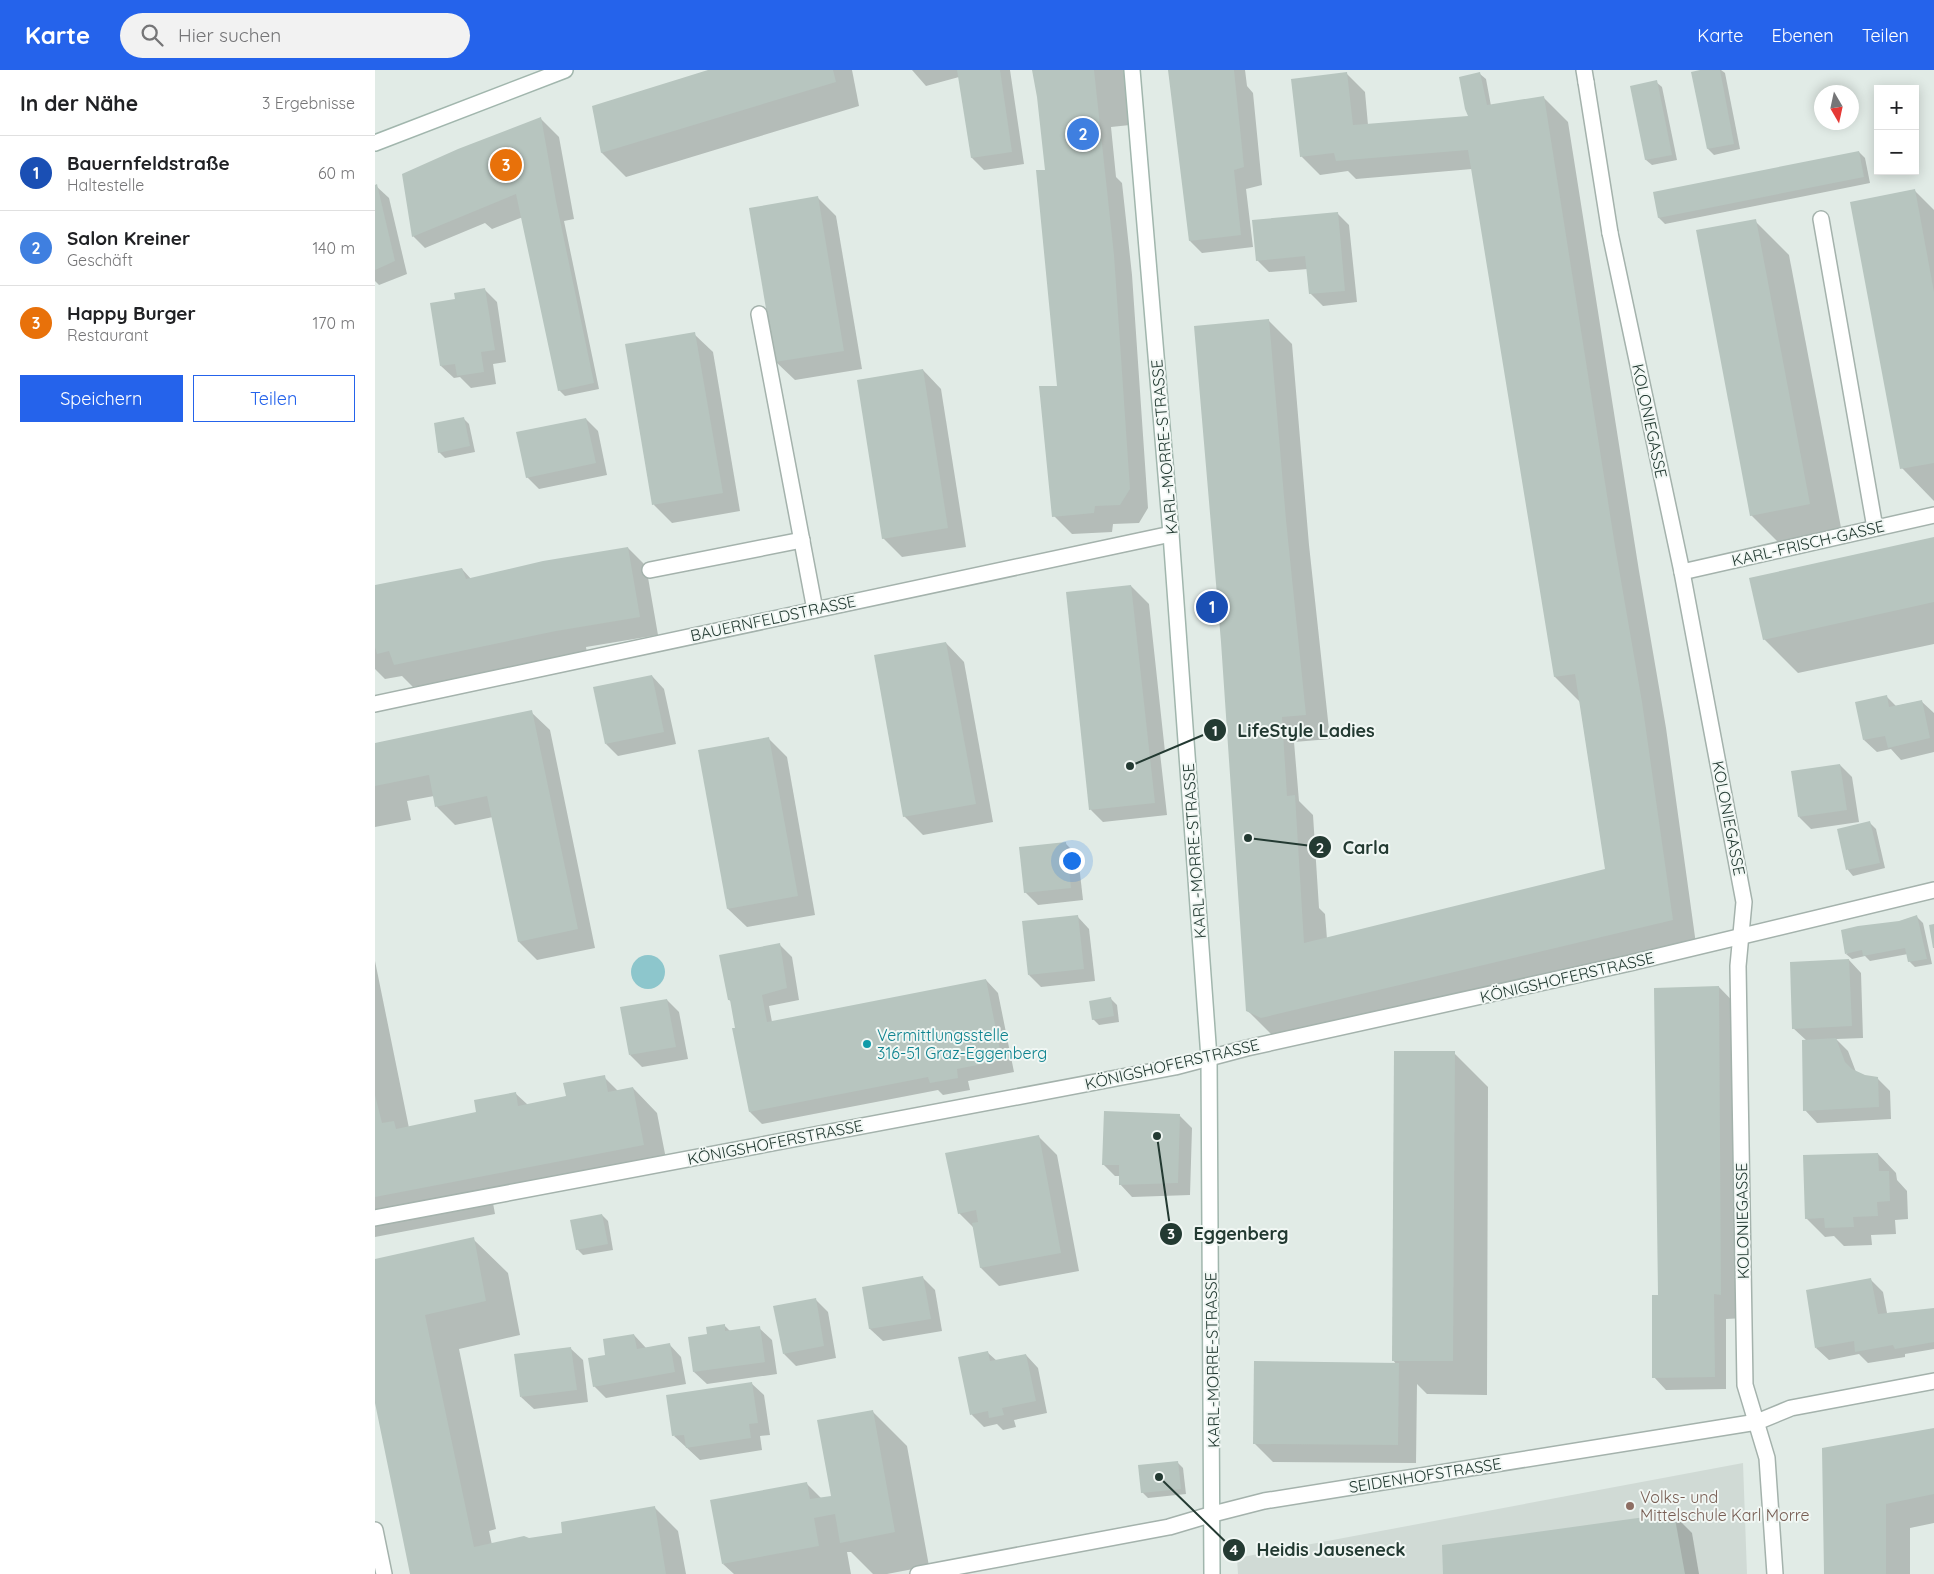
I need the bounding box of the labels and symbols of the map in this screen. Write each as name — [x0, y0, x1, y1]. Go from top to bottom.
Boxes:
north arrow — [1814, 85, 1859, 130]
pin: 2 — [1067, 115, 1099, 153]
pin: 3 — [490, 146, 522, 184]
street label: KARL-MORRE-STRASSE — [1146, 359, 1182, 535]
street label: KOLONIEGASSE — [1628, 362, 1672, 480]
street label: KARL-FRISCH-GASSE — [1730, 516, 1886, 570]
pin: 1 — [1196, 588, 1228, 626]
street label: BAUERNFELDSTRASSE — [689, 591, 857, 645]
callout: LifeStyle Ladies — [1202, 714, 1385, 747]
text: LifeStyle Ladies — [1237, 719, 1375, 742]
text: 1 — [1212, 721, 1218, 740]
street label: KOLONIEGASSE — [1708, 759, 1750, 877]
street label: KARL-MORRE-STRASSE — [1178, 763, 1210, 939]
callout: Carla — [1307, 831, 1399, 864]
text: Carla — [1343, 836, 1389, 859]
text: 2 — [1316, 838, 1324, 857]
your location — [1059, 848, 1085, 874]
street label: KÖNIGSHOFERSTRASSE — [1478, 947, 1656, 1007]
place label: Vermittlungsstelle 316-51 Graz-Eggenberg — [877, 1025, 1047, 1063]
street label: KÖNIGSHOFERSTRASSE — [1083, 1034, 1261, 1094]
marker: Vermittlungsstelle 316-51 Graz-Eggenberg — [861, 1038, 873, 1050]
street label: KÖNIGSHOFERSTRASSE — [686, 1115, 864, 1169]
street label: KOLONIEGASSE — [1731, 1163, 1753, 1279]
callout: Eggenberg — [1158, 1217, 1298, 1250]
text: Eggenberg — [1193, 1222, 1289, 1245]
text: 3 — [1167, 1224, 1175, 1243]
street label: KARL-MORRE-STRASSE — [1200, 1272, 1224, 1448]
street label: SEIDENHOFSTRASSE — [1347, 1453, 1503, 1497]
place label: Volks- und Mittelschule Karl Morre — [1640, 1487, 1810, 1525]
marker: Volks- und Mittelschule Karl Morre — [1624, 1500, 1636, 1512]
callout: Heidis Jauseneck — [1221, 1533, 1415, 1566]
text: Heidis Jauseneck — [1257, 1538, 1405, 1561]
text: 4 — [1230, 1540, 1239, 1559]

